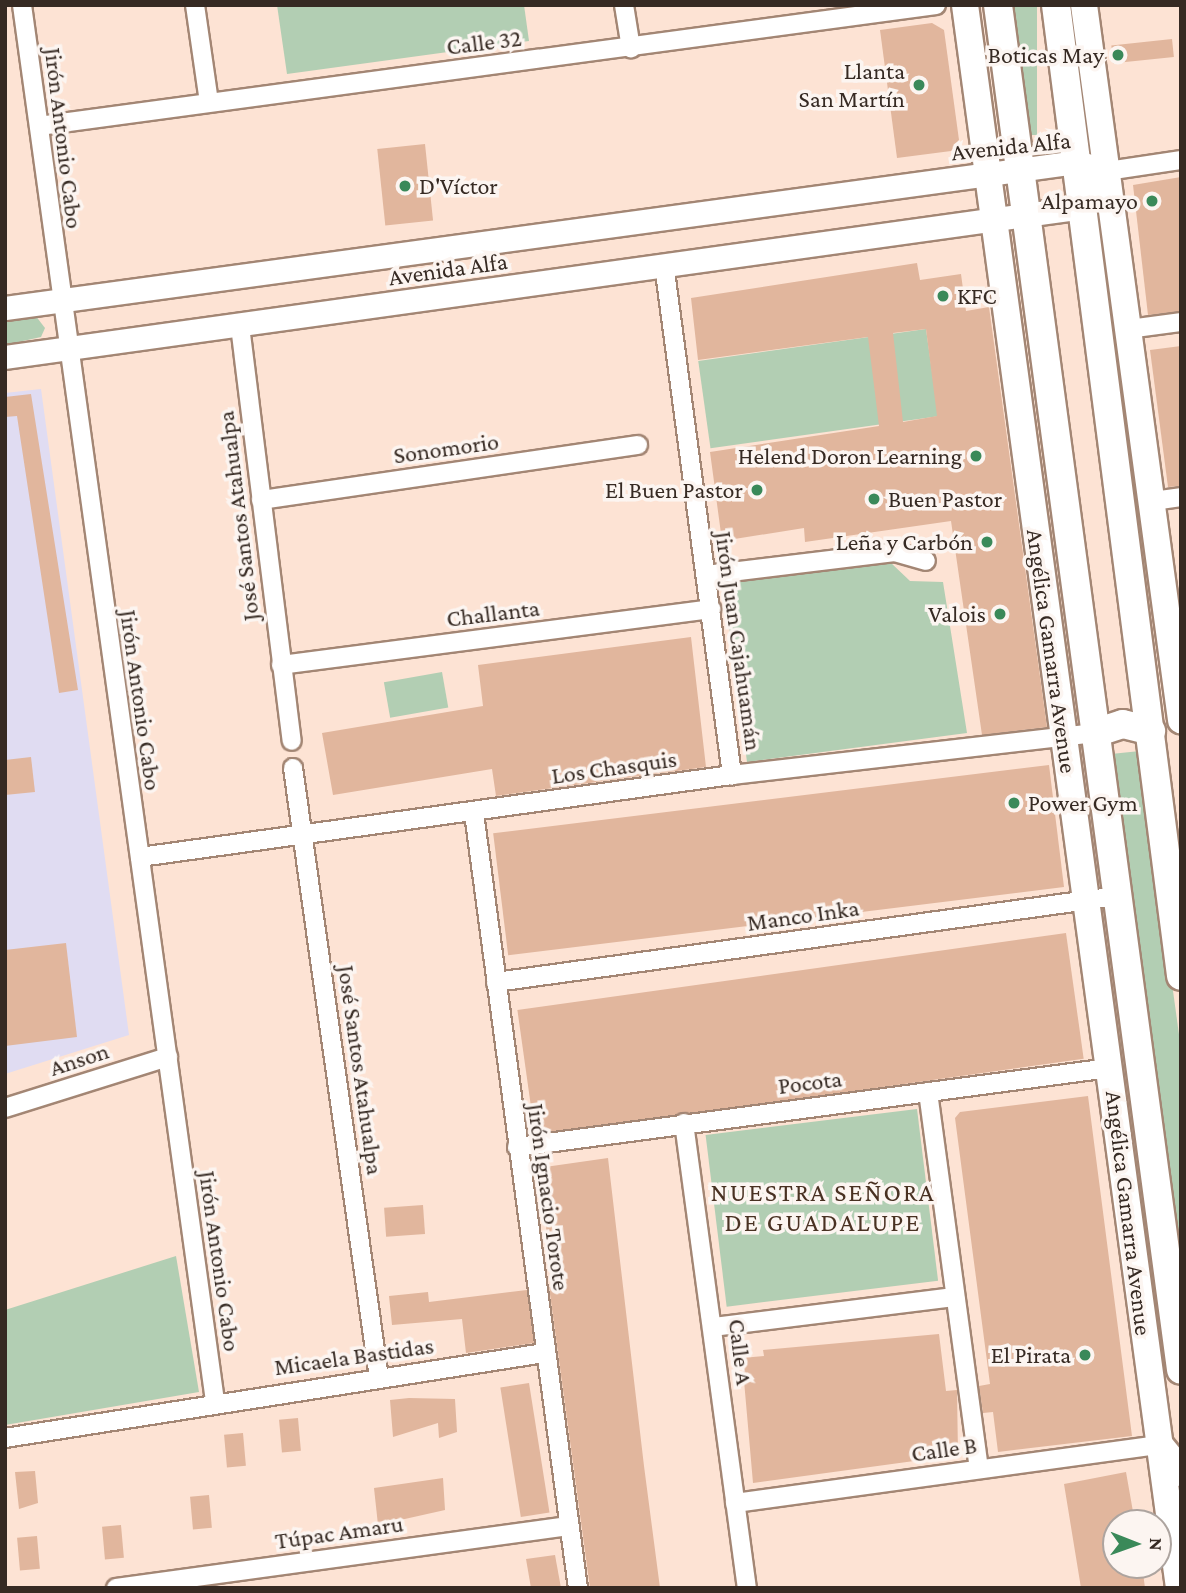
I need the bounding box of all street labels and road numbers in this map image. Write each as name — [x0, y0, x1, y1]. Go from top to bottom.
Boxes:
street label: Calle 32 — [445, 23, 523, 61]
street label: Jirón Antonio Cabo — [39, 46, 89, 230]
street label: Avenida Alfa — [950, 125, 1072, 167]
street label: Avenida Alfa — [387, 246, 509, 292]
street label: José Santos Atahualpa — [211, 409, 265, 623]
street label: Sonomorio — [392, 426, 500, 470]
street label: Angélica Gamarra Avenue — [1021, 527, 1083, 775]
street label: Jirón Juan Cajahuamán — [709, 529, 769, 753]
street label: Challanta — [445, 593, 541, 633]
street label: Jirón Antonio Cabo — [114, 608, 168, 792]
street label: Los Chasquis — [550, 744, 678, 790]
street label: Manco Inka — [745, 893, 861, 937]
street label: José Santos Atahualpa — [332, 963, 390, 1177]
street label: Anson — [46, 1036, 112, 1082]
street label: Pocota — [776, 1064, 844, 1100]
street label: Angélica Gamarra Avenue — [1100, 1089, 1158, 1337]
street label: Jirón Ignacio Torote — [522, 1102, 576, 1292]
street label: Jirón Antonio Cabo — [193, 1169, 247, 1353]
street label: Calle A — [723, 1317, 759, 1387]
street label: Micaela Bastidas — [272, 1331, 436, 1381]
street label: Calle B — [909, 1430, 979, 1468]
street label: Túpac Amaru — [273, 1509, 405, 1555]

